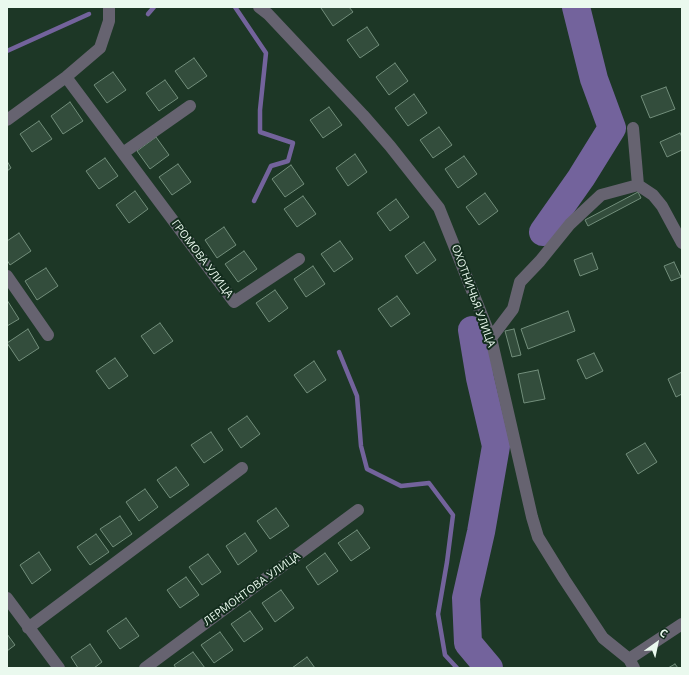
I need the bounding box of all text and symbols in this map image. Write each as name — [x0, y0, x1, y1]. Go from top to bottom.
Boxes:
street label: ГРОМОВА УЛИЦА — [168, 217, 236, 301]
street label: ОХОТНИЧЬЯ УЛИЦА — [448, 243, 498, 349]
street label: ЛЕРМОНТОВА УЛИЦА — [201, 549, 303, 629]
north arrow — [637, 623, 677, 663]
text: С — [657, 624, 671, 641]

